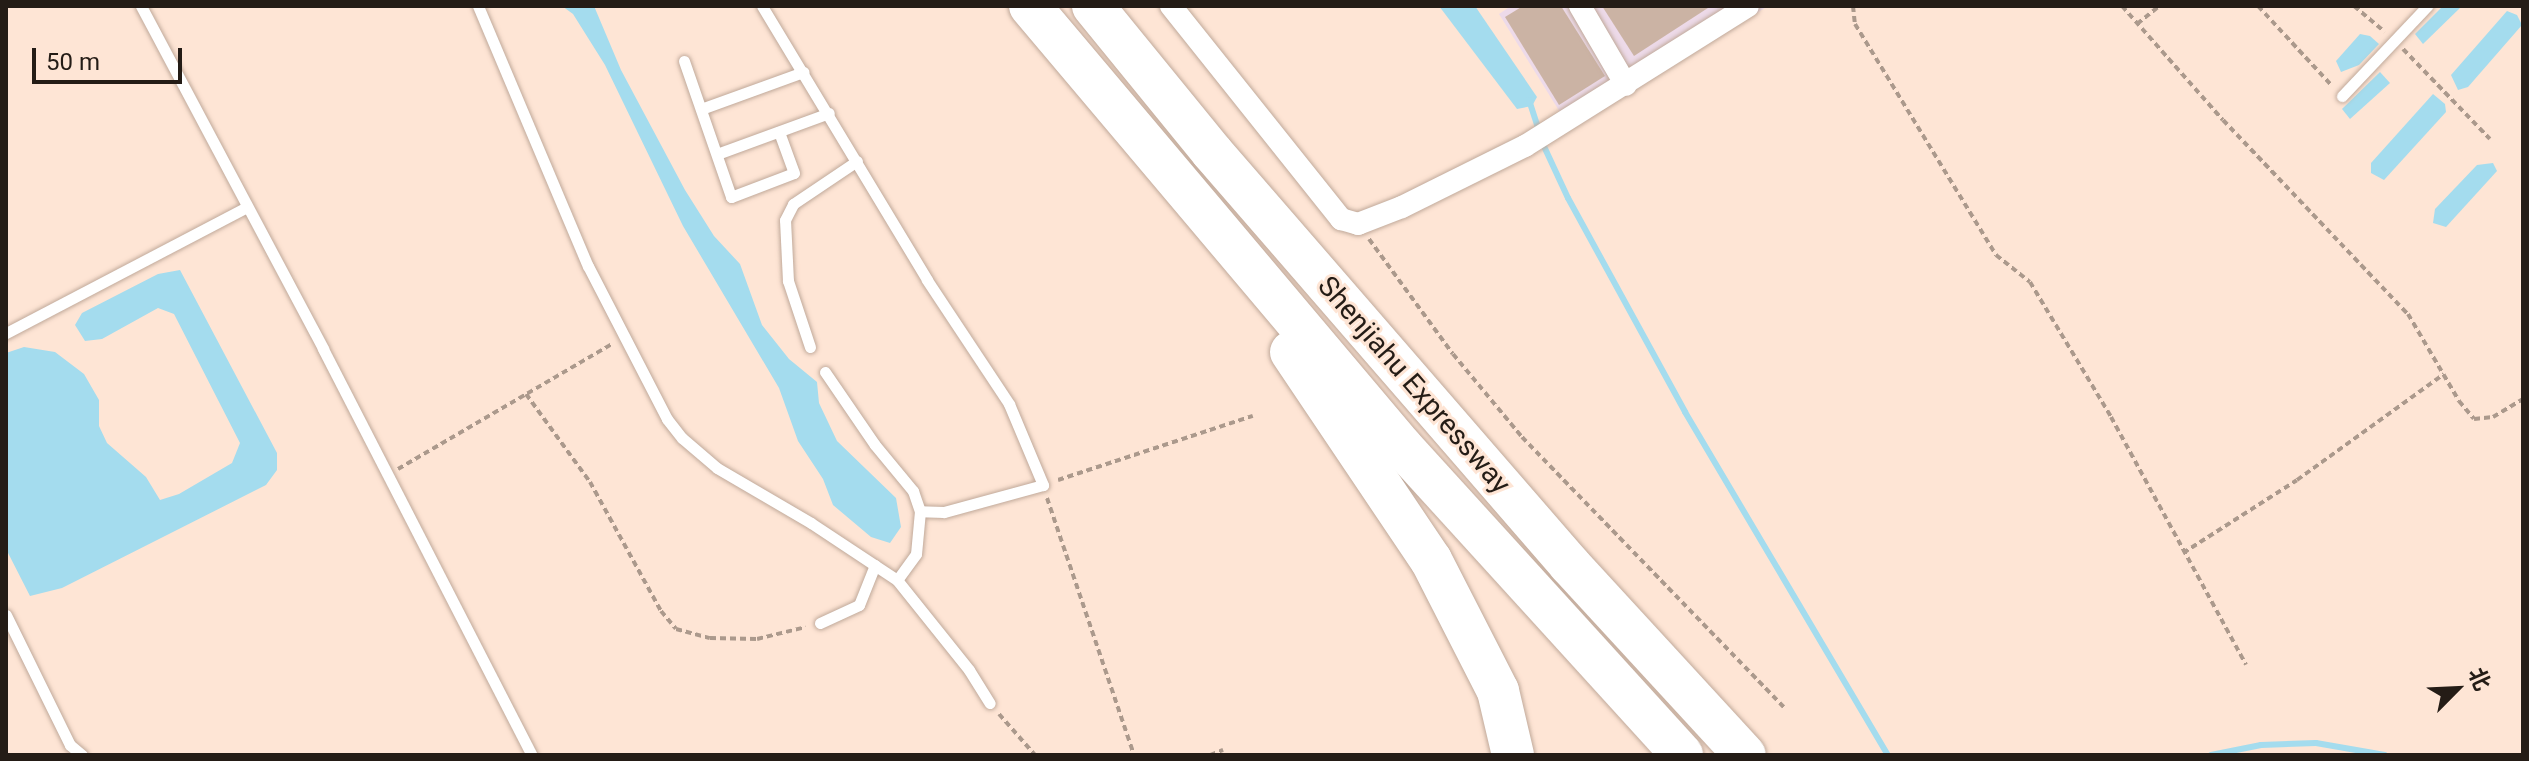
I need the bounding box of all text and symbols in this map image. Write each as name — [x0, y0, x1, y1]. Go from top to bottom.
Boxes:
scale bar — [36, 32, 186, 82]
text: 50 m — [46, 48, 100, 76]
street label: Shenjiahu Expressway — [1311, 270, 1517, 500]
north arrow — [2417, 649, 2497, 729]
text: 北 — [2463, 664, 2495, 694]

